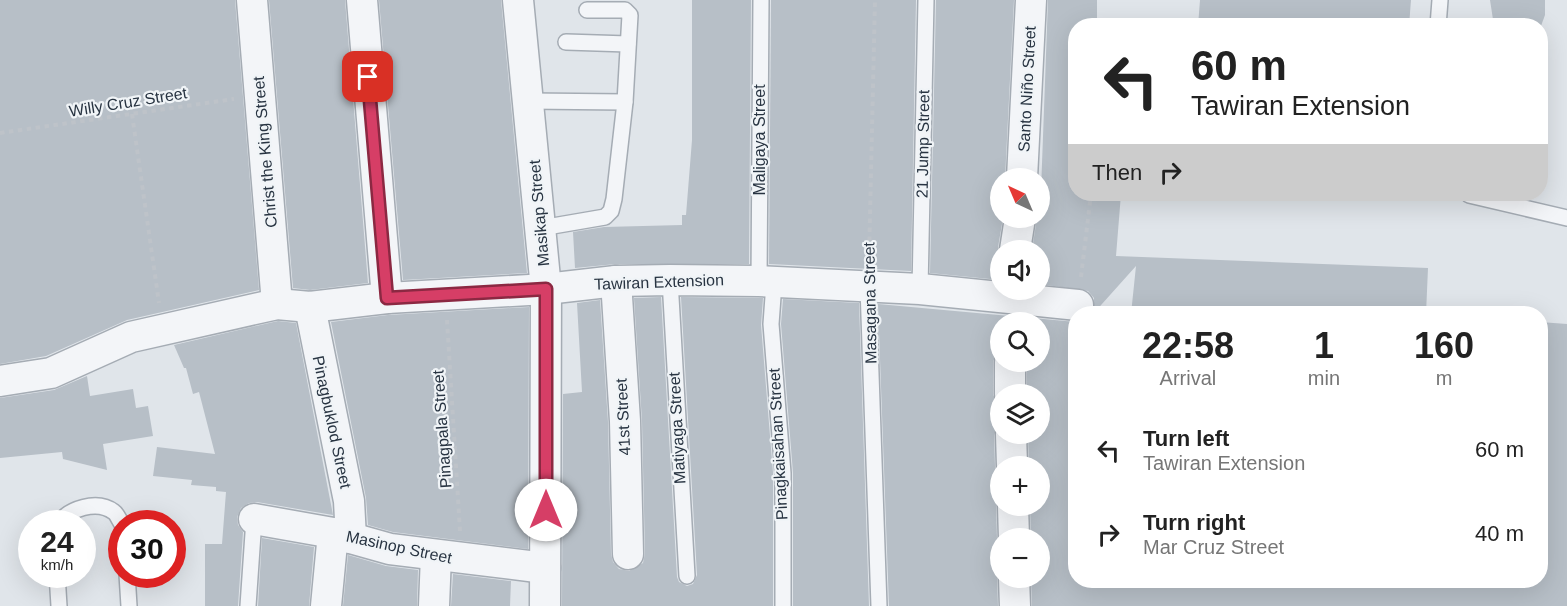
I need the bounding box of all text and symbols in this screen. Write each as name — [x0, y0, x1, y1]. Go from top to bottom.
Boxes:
street label: Santo Niño Street — [1015, 25, 1039, 153]
icon: left — [1092, 42, 1170, 120]
text: 60 m — [1191, 42, 1287, 89]
pin — [342, 51, 393, 102]
icon: arrive — [351, 60, 384, 93]
street label: Christ the King Street — [250, 75, 280, 228]
street label: Willy Cruz Street — [68, 84, 189, 120]
street label: Maligaya Street — [751, 84, 768, 196]
street label: 21 Jump Street — [914, 89, 932, 198]
text: Tawiran Extension — [1191, 91, 1410, 121]
icon: right — [1154, 156, 1187, 189]
street label: Masikap Street — [526, 159, 552, 267]
text: Then — [1092, 160, 1142, 185]
north arrow — [990, 168, 1050, 228]
map controls — [990, 168, 1050, 588]
button: sound — [990, 240, 1050, 300]
street label: Masagana Street — [860, 241, 880, 364]
street label: Tawiran Extension — [594, 271, 724, 293]
button: search — [990, 312, 1050, 372]
text: 22:58 — [1142, 325, 1234, 366]
text: 1 — [1314, 325, 1334, 366]
text: 160 — [1414, 325, 1474, 366]
street label: Pinagbuklod Street — [310, 354, 354, 490]
street label: Pinagkaisahan Street — [766, 367, 790, 520]
text: Arrival — [1160, 367, 1216, 389]
text: min — [1308, 367, 1340, 389]
text: m — [1436, 367, 1452, 389]
street label: Pinagpala Street — [429, 369, 455, 489]
street label: Matiyaga Street — [666, 371, 688, 484]
street label: 41st Street — [612, 377, 634, 456]
button: layers — [990, 384, 1050, 444]
text: Turn left — [1143, 426, 1229, 451]
icon: left — [1092, 434, 1125, 467]
text: 60 m — [1475, 437, 1524, 462]
text: Tawiran Extension — [1143, 452, 1305, 474]
button: + — [990, 456, 1050, 516]
position arrow — [514, 478, 578, 542]
speed limit sign: 30 — [108, 510, 186, 588]
text: Turn right — [1143, 510, 1245, 535]
icon: right — [1092, 518, 1125, 551]
text: 40 m — [1475, 521, 1524, 546]
text: 24 — [40, 525, 74, 558]
street label: Masinop Street — [345, 527, 454, 567]
button: − — [990, 528, 1050, 588]
text: Mar Cruz Street — [1143, 536, 1284, 558]
text: km/h — [41, 556, 73, 573]

